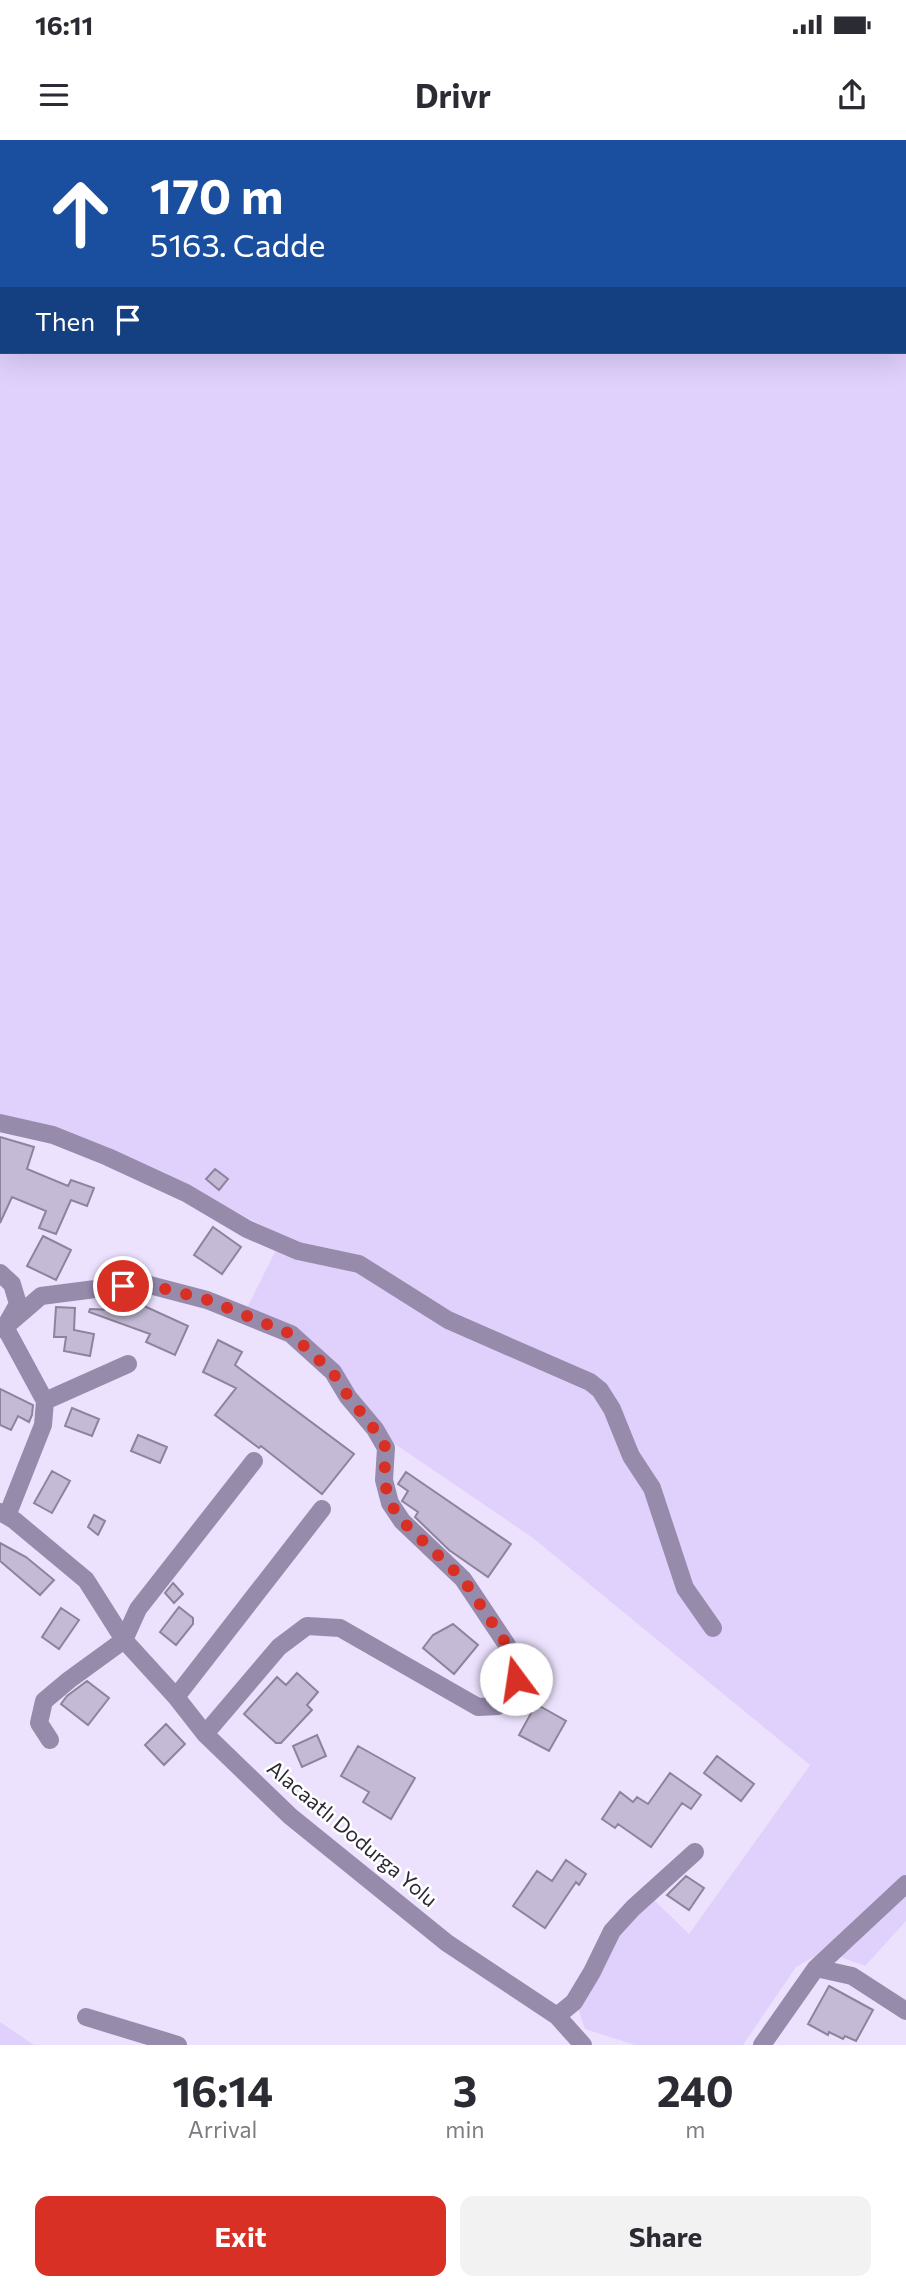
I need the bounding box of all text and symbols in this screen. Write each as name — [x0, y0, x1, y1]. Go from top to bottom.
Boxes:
text: 16:11 — [35, 9, 93, 40]
text: Drivr — [415, 75, 491, 115]
icon: menu — [35, 76, 73, 114]
icon: share — [833, 76, 871, 114]
text: 170 m — [150, 164, 283, 224]
icon: ahead — [35, 168, 126, 259]
text: 5163. Cadde — [150, 224, 325, 264]
icon: arrive — [109, 301, 147, 339]
text: Then — [35, 305, 95, 336]
pin — [93, 1256, 153, 1316]
icon: arrive — [104, 1267, 142, 1305]
position arrow — [479, 1642, 553, 1716]
street label: Alacaatlı Dodurga Yolu — [263, 1754, 443, 1911]
text: 16:14 — [172, 2064, 273, 2116]
text: 3 — [453, 2064, 477, 2116]
text: 240 — [657, 2064, 734, 2116]
text: Arrival — [188, 2115, 257, 2143]
text: min — [445, 2115, 484, 2143]
text: m — [685, 2115, 705, 2143]
button: Exit — [35, 2196, 446, 2276]
button: Share — [460, 2196, 871, 2276]

